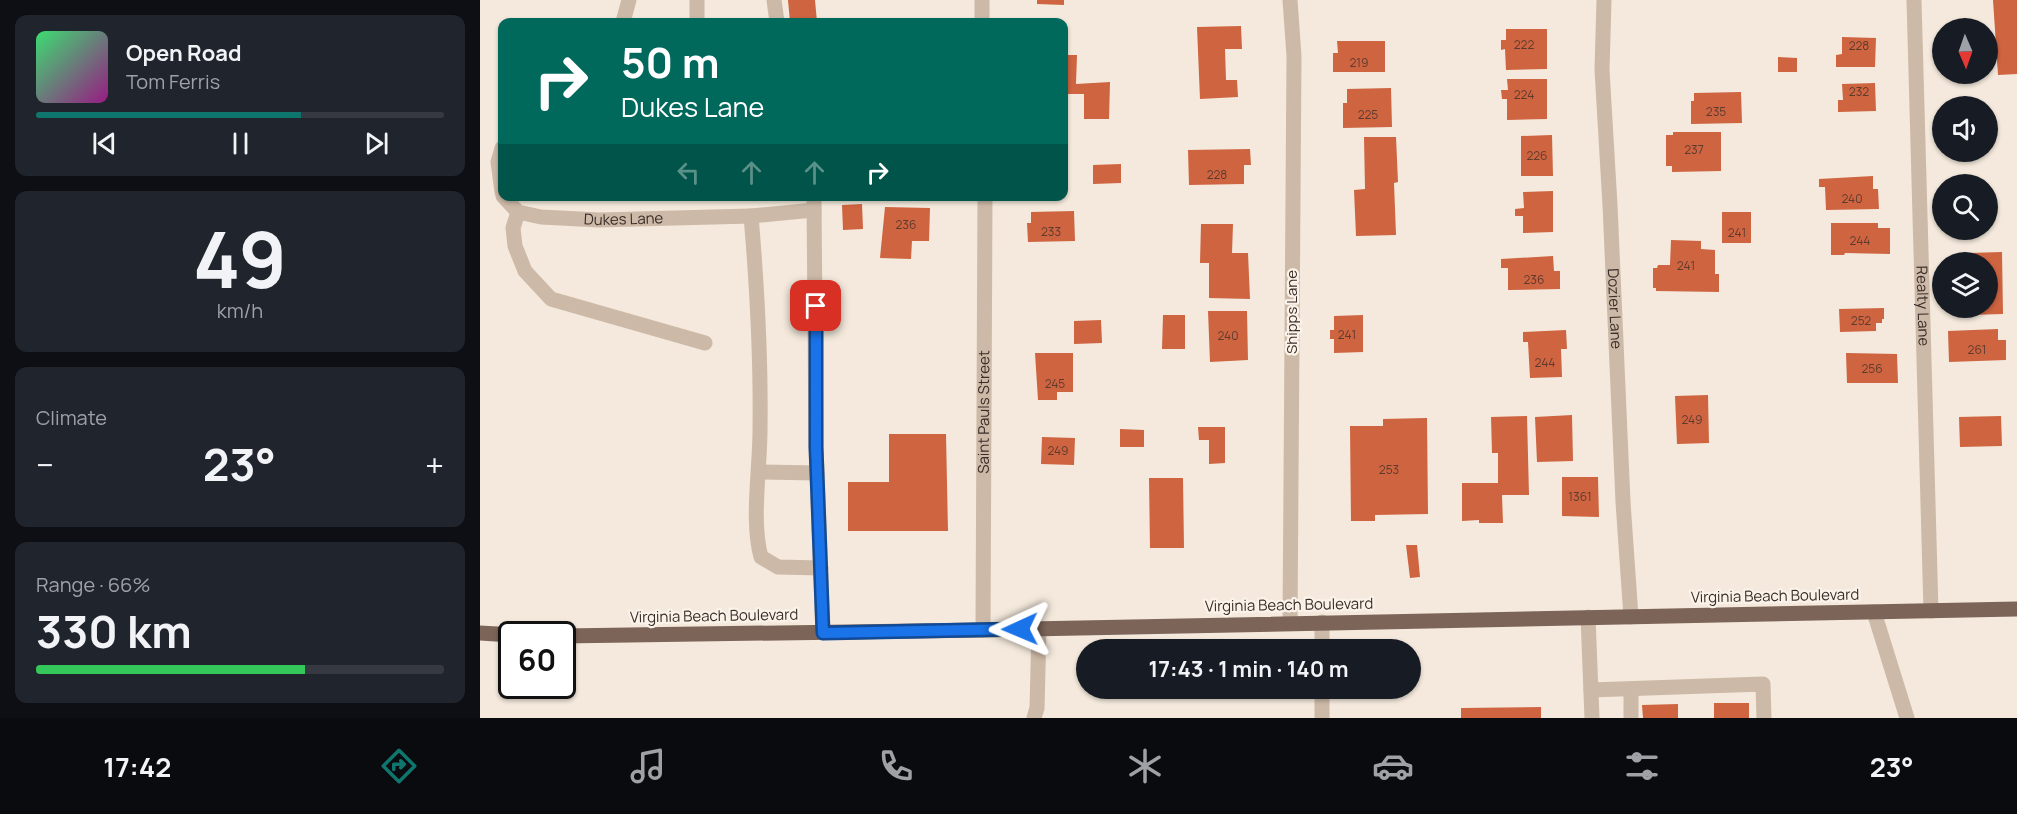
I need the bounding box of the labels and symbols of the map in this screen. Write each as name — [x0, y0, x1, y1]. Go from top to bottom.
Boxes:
north arrow — [1932, 18, 1998, 84]
house number: 222 — [1514, 36, 1534, 53]
house number: 228 — [1849, 37, 1869, 54]
house number: 219 — [1350, 54, 1368, 71]
house number: 232 — [1849, 83, 1869, 100]
house number: 224 — [1514, 86, 1534, 103]
house number: 235 — [1706, 103, 1726, 120]
house number: 225 — [1358, 106, 1378, 123]
house number: 237 — [1684, 141, 1704, 158]
house number: 226 — [1526, 147, 1548, 164]
house number: 228 — [1207, 166, 1227, 183]
house number: 240 — [1842, 190, 1863, 207]
street label: Dukes Lane — [583, 207, 664, 230]
house number: 236 — [896, 216, 916, 233]
house number: 233 — [1041, 223, 1061, 240]
house number: 241 — [1728, 224, 1746, 241]
house number: 244 — [1850, 232, 1870, 249]
house number: 241 — [1677, 257, 1695, 274]
street label: Realty Lane — [1911, 265, 1935, 347]
street label: Dozier Lane — [1603, 268, 1627, 350]
street label: Shipps Lane — [1281, 270, 1302, 354]
house number: 236 — [1524, 271, 1544, 288]
pin — [790, 280, 841, 331]
house number: 252 — [1851, 312, 1871, 329]
house number: 241 — [1338, 326, 1356, 343]
house number: 240 — [1218, 327, 1239, 344]
house number: 261 — [1968, 341, 1986, 358]
street label: Saint Pauls Street — [973, 350, 994, 474]
house number: 244 — [1535, 354, 1555, 371]
house number: 256 — [1861, 360, 1883, 377]
house number: 245 — [1045, 375, 1065, 392]
house number: 249 — [1681, 411, 1703, 428]
house number: 249 — [1047, 442, 1069, 459]
house number: 253 — [1379, 461, 1399, 478]
house number: 1361 — [1568, 488, 1592, 505]
street label: Virginia Beach Boulevard — [1691, 584, 1859, 607]
street label: Virginia Beach Boulevard — [1205, 593, 1373, 616]
position arrow — [988, 597, 1052, 661]
street label: Virginia Beach Boulevard — [630, 604, 798, 627]
speed limit sign: 60 — [498, 621, 576, 699]

